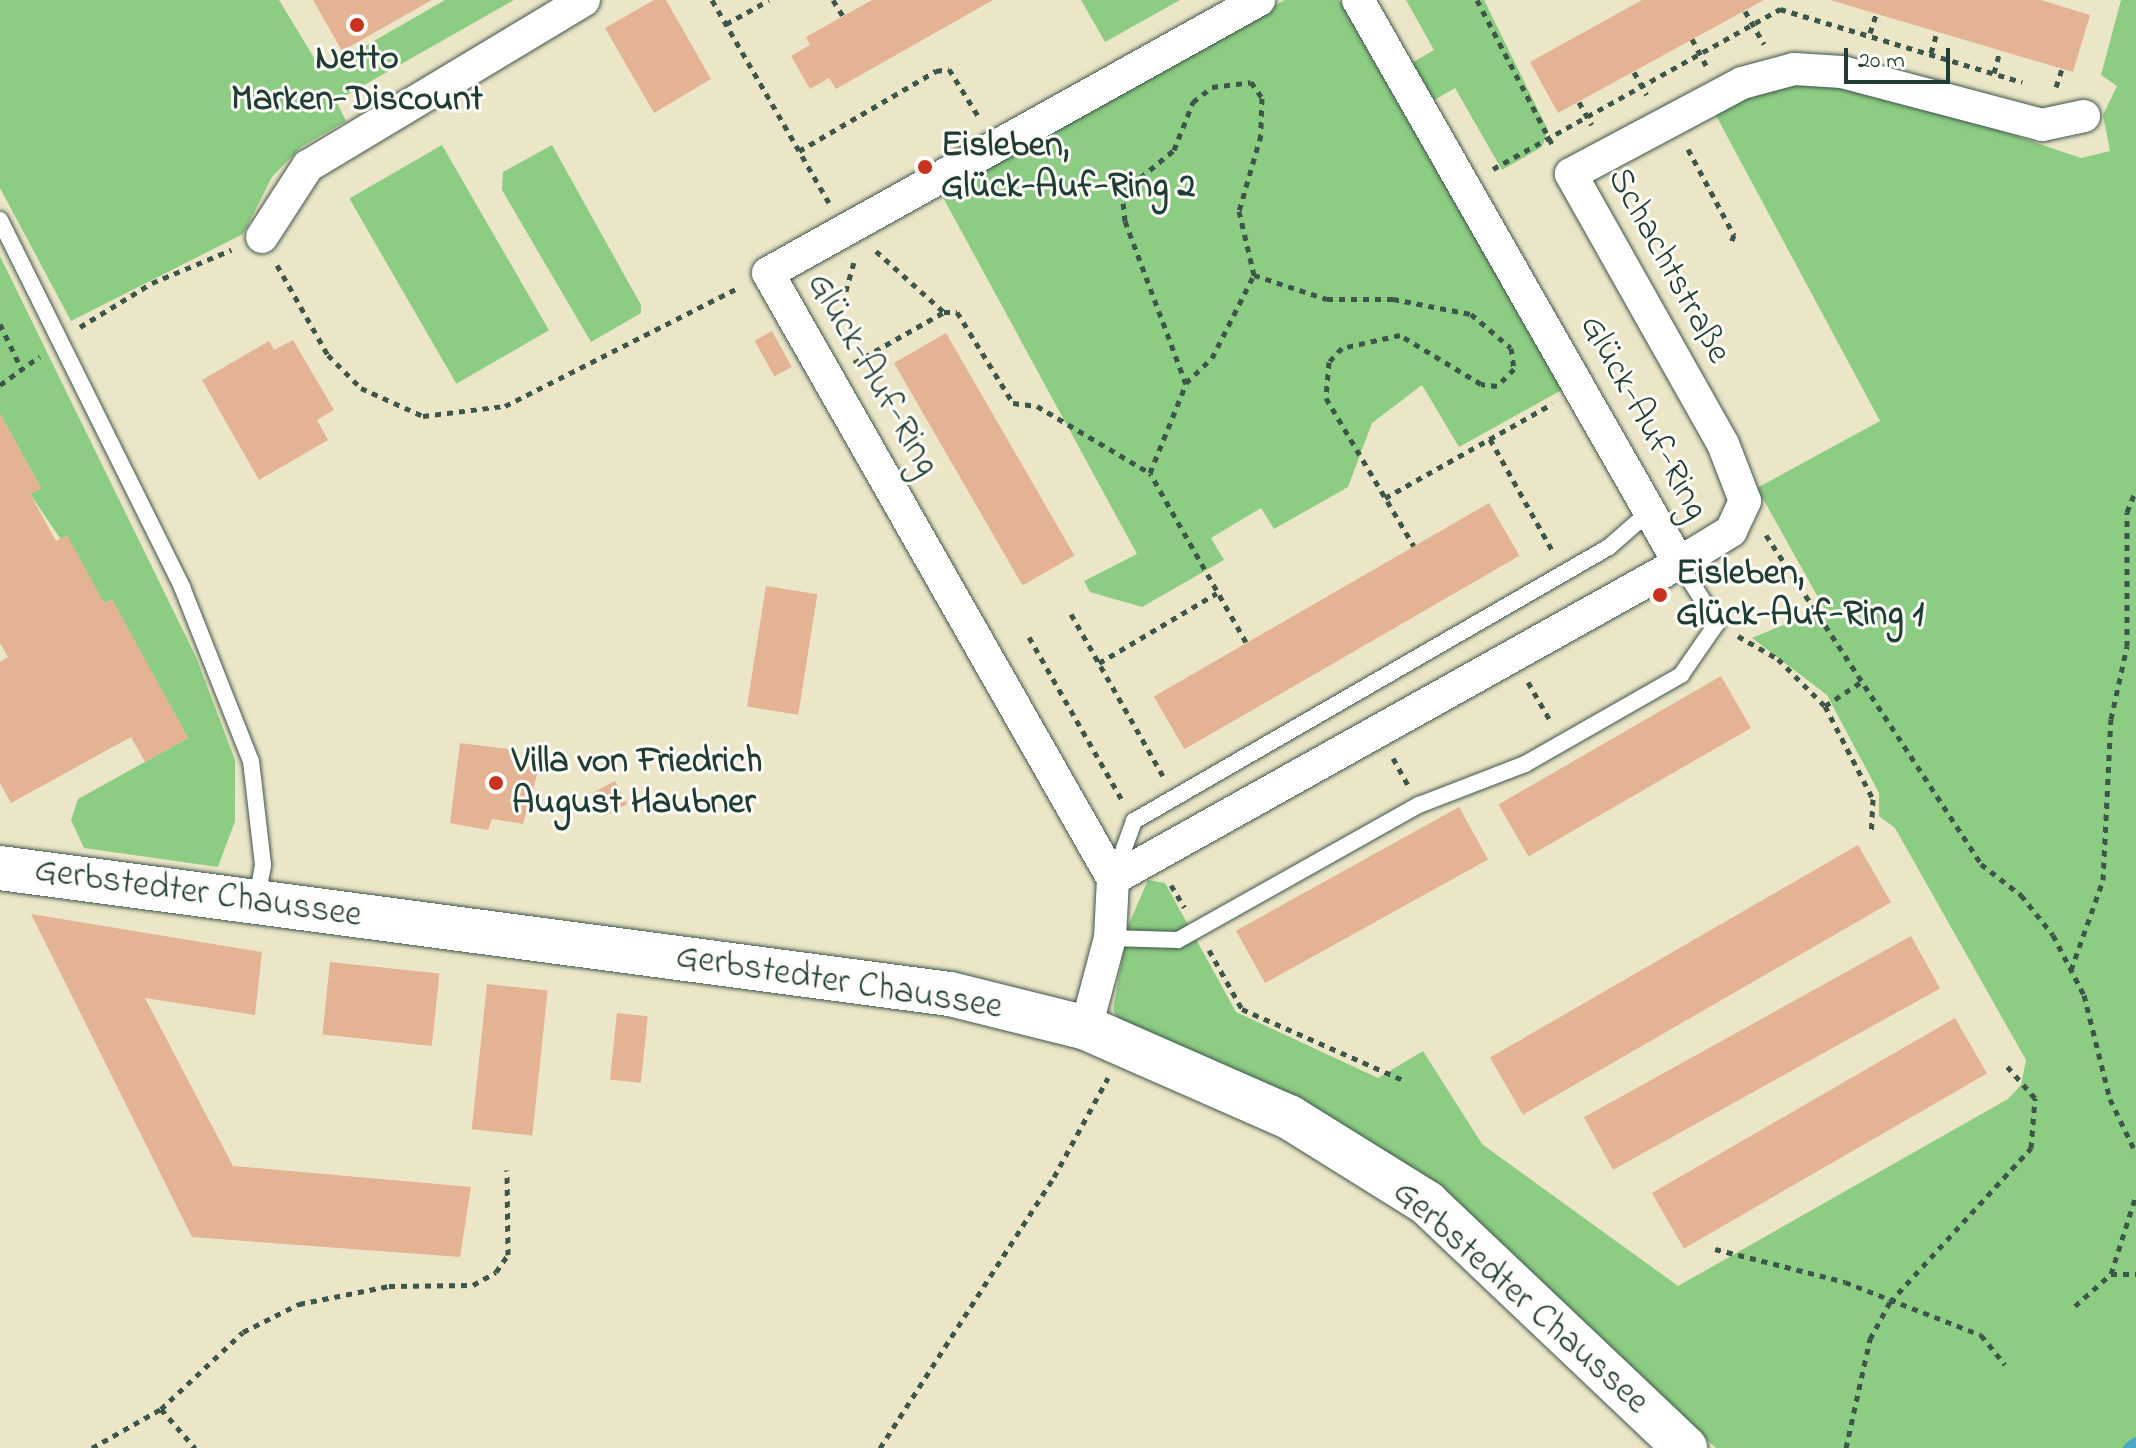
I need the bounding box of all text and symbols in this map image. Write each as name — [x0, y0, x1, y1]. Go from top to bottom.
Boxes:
marker: Netto Marken-Discount — [348, 16, 366, 34]
scale bar — [1848, 32, 1954, 82]
place label: Netto Marken-Discount — [231, 37, 483, 122]
text: 20 m — [1858, 44, 1905, 79]
place label: Eisleben, Glück-Auf-Ring 2 — [941, 124, 1195, 209]
marker: Eisleben, Glück-Auf-Ring 2 — [916, 158, 934, 176]
street label: Schachtstraße — [1597, 161, 1739, 371]
street label: Glück-Auf-Ring — [796, 266, 948, 484]
street label: Glück-Auf-Ring — [1569, 308, 1717, 528]
place label: Eisleben, Glück-Auf-Ring 1 — [1676, 552, 1924, 637]
marker: Eisleben, Glück-Auf-Ring 1 — [1651, 586, 1669, 604]
place label: Villa von Friedrich August Haubner — [512, 740, 762, 825]
marker: Villa von Friedrich August Haubner — [487, 774, 505, 792]
street label: Gerbstedter Chaussee — [32, 850, 364, 938]
street label: Gerbstedter Chaussee — [673, 936, 1005, 1030]
street label: Gerbstedter Chaussee — [1383, 1172, 1657, 1424]

